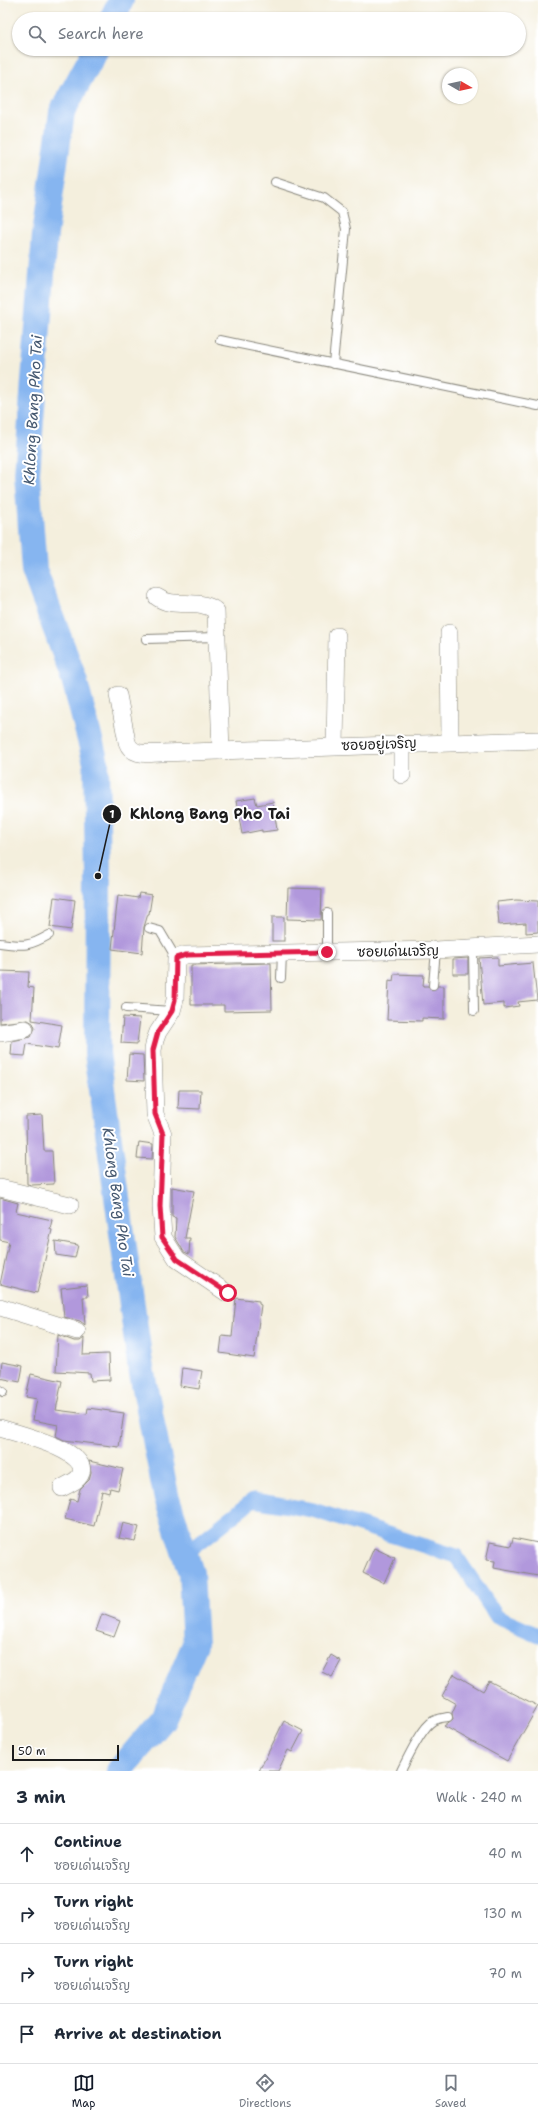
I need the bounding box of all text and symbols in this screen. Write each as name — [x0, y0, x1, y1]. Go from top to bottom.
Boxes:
search box — [12, 12, 526, 56]
icon: search — [26, 23, 48, 45]
text: Search here — [58, 24, 144, 44]
north arrow — [442, 68, 478, 104]
water label: Khlong Bang Pho Tai — [19, 334, 47, 486]
street label: ซอยอยู่เจริญ — [341, 734, 417, 755]
callout: Khlong Bang Pho Tai — [102, 800, 298, 827]
text: Khlong Bang Pho Tai — [130, 804, 290, 824]
text: 1 — [109, 806, 115, 822]
street label: ซอยเด่นเจริญ — [357, 941, 439, 961]
route end — [318, 943, 336, 961]
water label: Khlong Bang Pho Tai — [98, 1126, 138, 1279]
route start — [219, 1284, 237, 1302]
scale bar — [12, 1743, 119, 1762]
text: 50 m — [18, 1744, 46, 1759]
text: 3 min — [16, 1786, 66, 1808]
text: Walk · 240 m — [436, 1789, 522, 1806]
text: Continue — [54, 1832, 122, 1852]
icon: ahead — [16, 1843, 38, 1865]
text: 40 m — [488, 1845, 522, 1862]
text: ซอยเด่นเจริญ — [54, 1857, 130, 1874]
text: Turn right — [54, 1892, 134, 1912]
icon: right — [16, 1903, 38, 1925]
text: 130 m — [484, 1905, 522, 1922]
text: ซอยเด่นเจริญ — [54, 1917, 130, 1934]
text: Turn right — [54, 1952, 134, 1972]
icon: right — [16, 1963, 38, 1985]
text: 70 m — [488, 1965, 522, 1982]
text: ซอยเด่นเจริญ — [54, 1977, 130, 1994]
icon: arrive — [16, 2023, 38, 2045]
text: Arrive at destination — [54, 2024, 222, 2044]
tab: Map — [72, 2072, 95, 2111]
tab: Directions — [239, 2072, 291, 2111]
tab: Saved — [435, 2072, 466, 2111]

